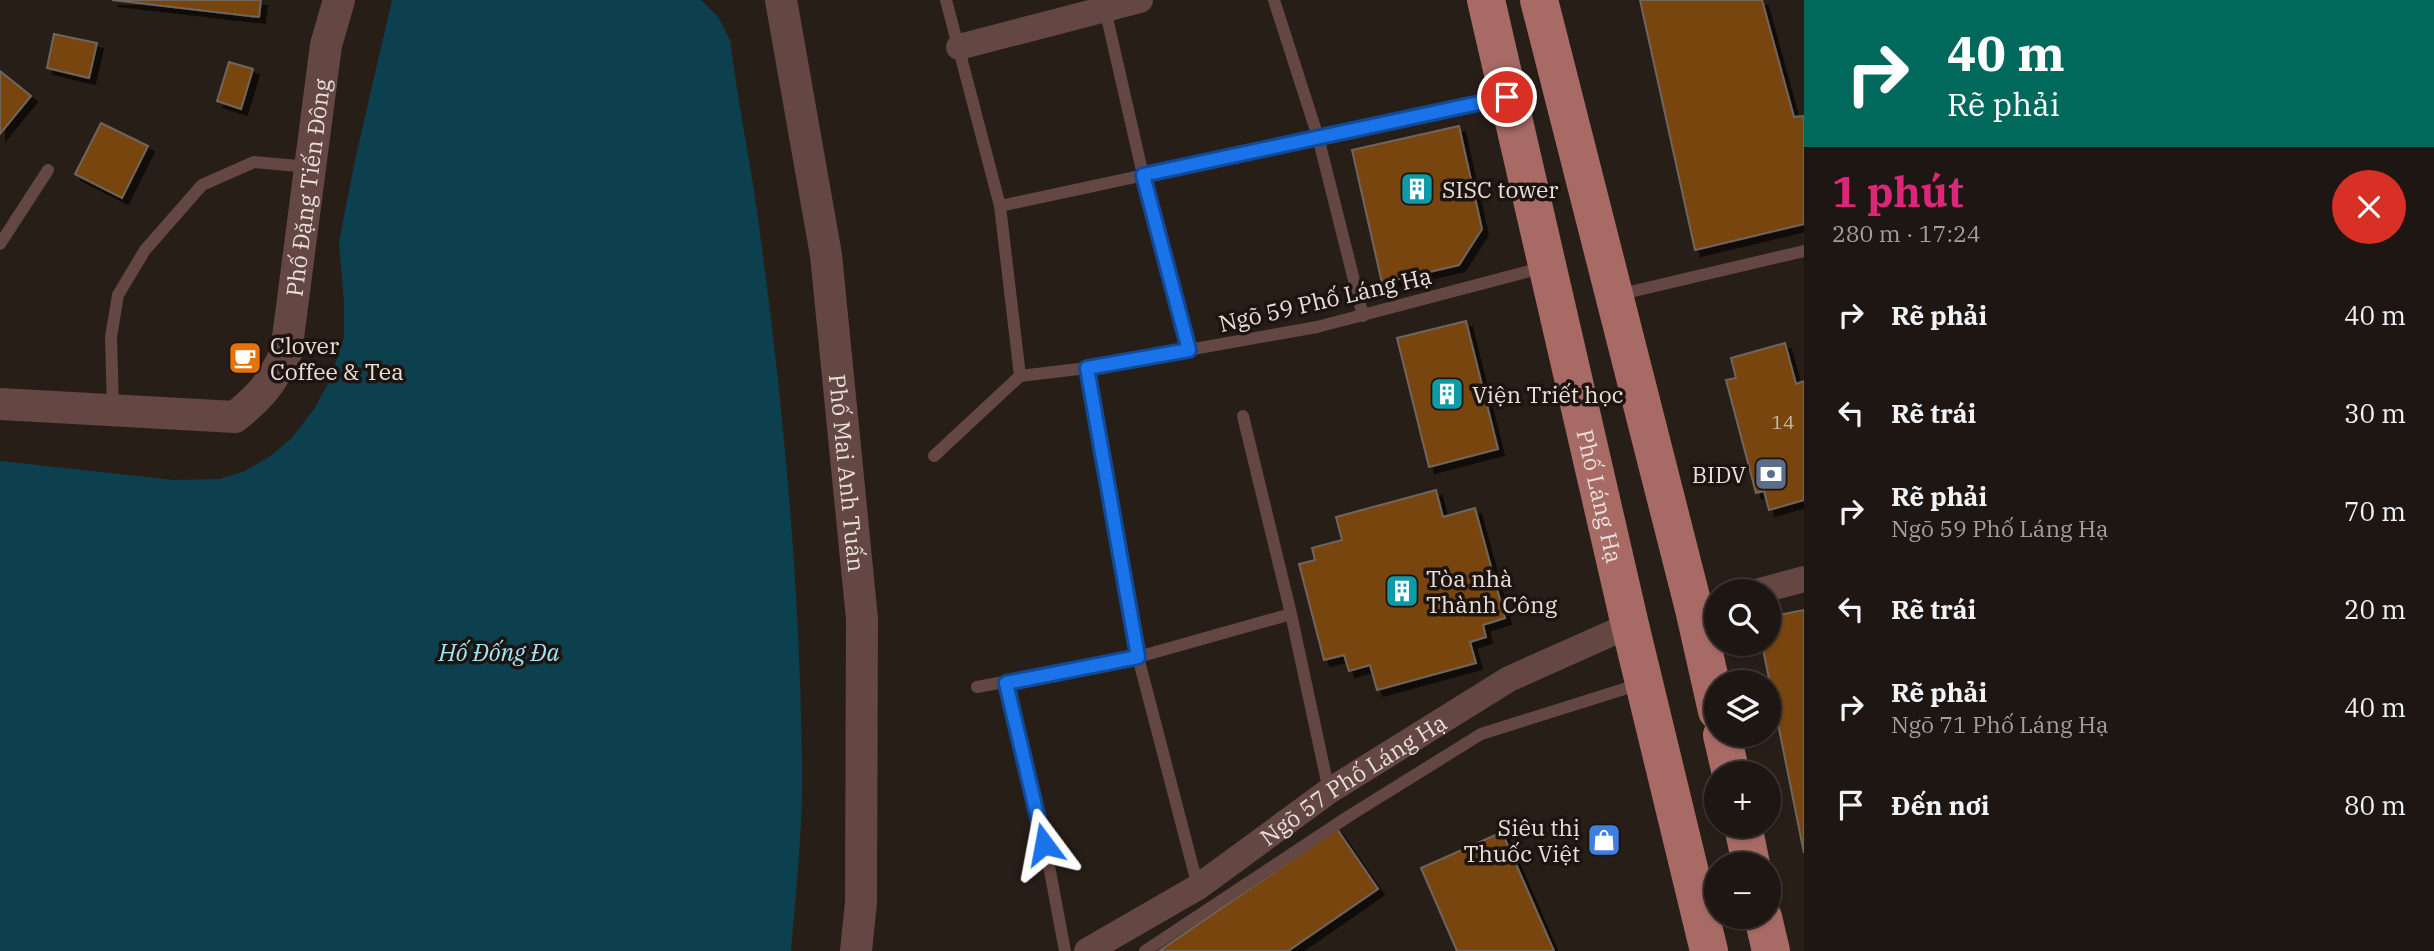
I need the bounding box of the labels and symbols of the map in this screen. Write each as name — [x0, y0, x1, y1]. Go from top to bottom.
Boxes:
pin — [1477, 67, 1537, 127]
street label: Phố Đặng Tiến Đông — [278, 76, 337, 298]
building icon: SISC tower — [1398, 170, 1436, 208]
place label: SISC tower — [1442, 174, 1558, 204]
street label: Ngõ 59 Phố Láng Hạ — [1216, 260, 1434, 338]
place label: Clover Coffee & Tea — [270, 330, 404, 386]
cafe icon: Clover Coffee & Tea — [226, 339, 264, 377]
street label: Phố Mai Anh Tuấn — [823, 373, 872, 573]
building icon: Viện Triết học — [1428, 375, 1466, 413]
place label: Viện Triết học — [1472, 379, 1624, 409]
house number: 14 — [1772, 410, 1794, 434]
street label: Phố Láng Hạ — [1570, 426, 1630, 566]
bank icon: BIDV — [1752, 455, 1790, 493]
place label: BIDV — [1692, 459, 1746, 489]
place label: Tòa nhà Thành Công — [1426, 563, 1558, 619]
building icon: Tòa nhà Thành Công — [1383, 572, 1421, 610]
water label: Hố Đống Đa — [437, 636, 560, 668]
street label: Ngõ 57 Phố Láng Hạ — [1254, 707, 1452, 852]
position arrow — [1007, 807, 1081, 881]
place label: Siêu thị Thuốc Việt — [1464, 812, 1580, 868]
shop icon: Siêu thị Thuốc Việt — [1585, 821, 1623, 859]

